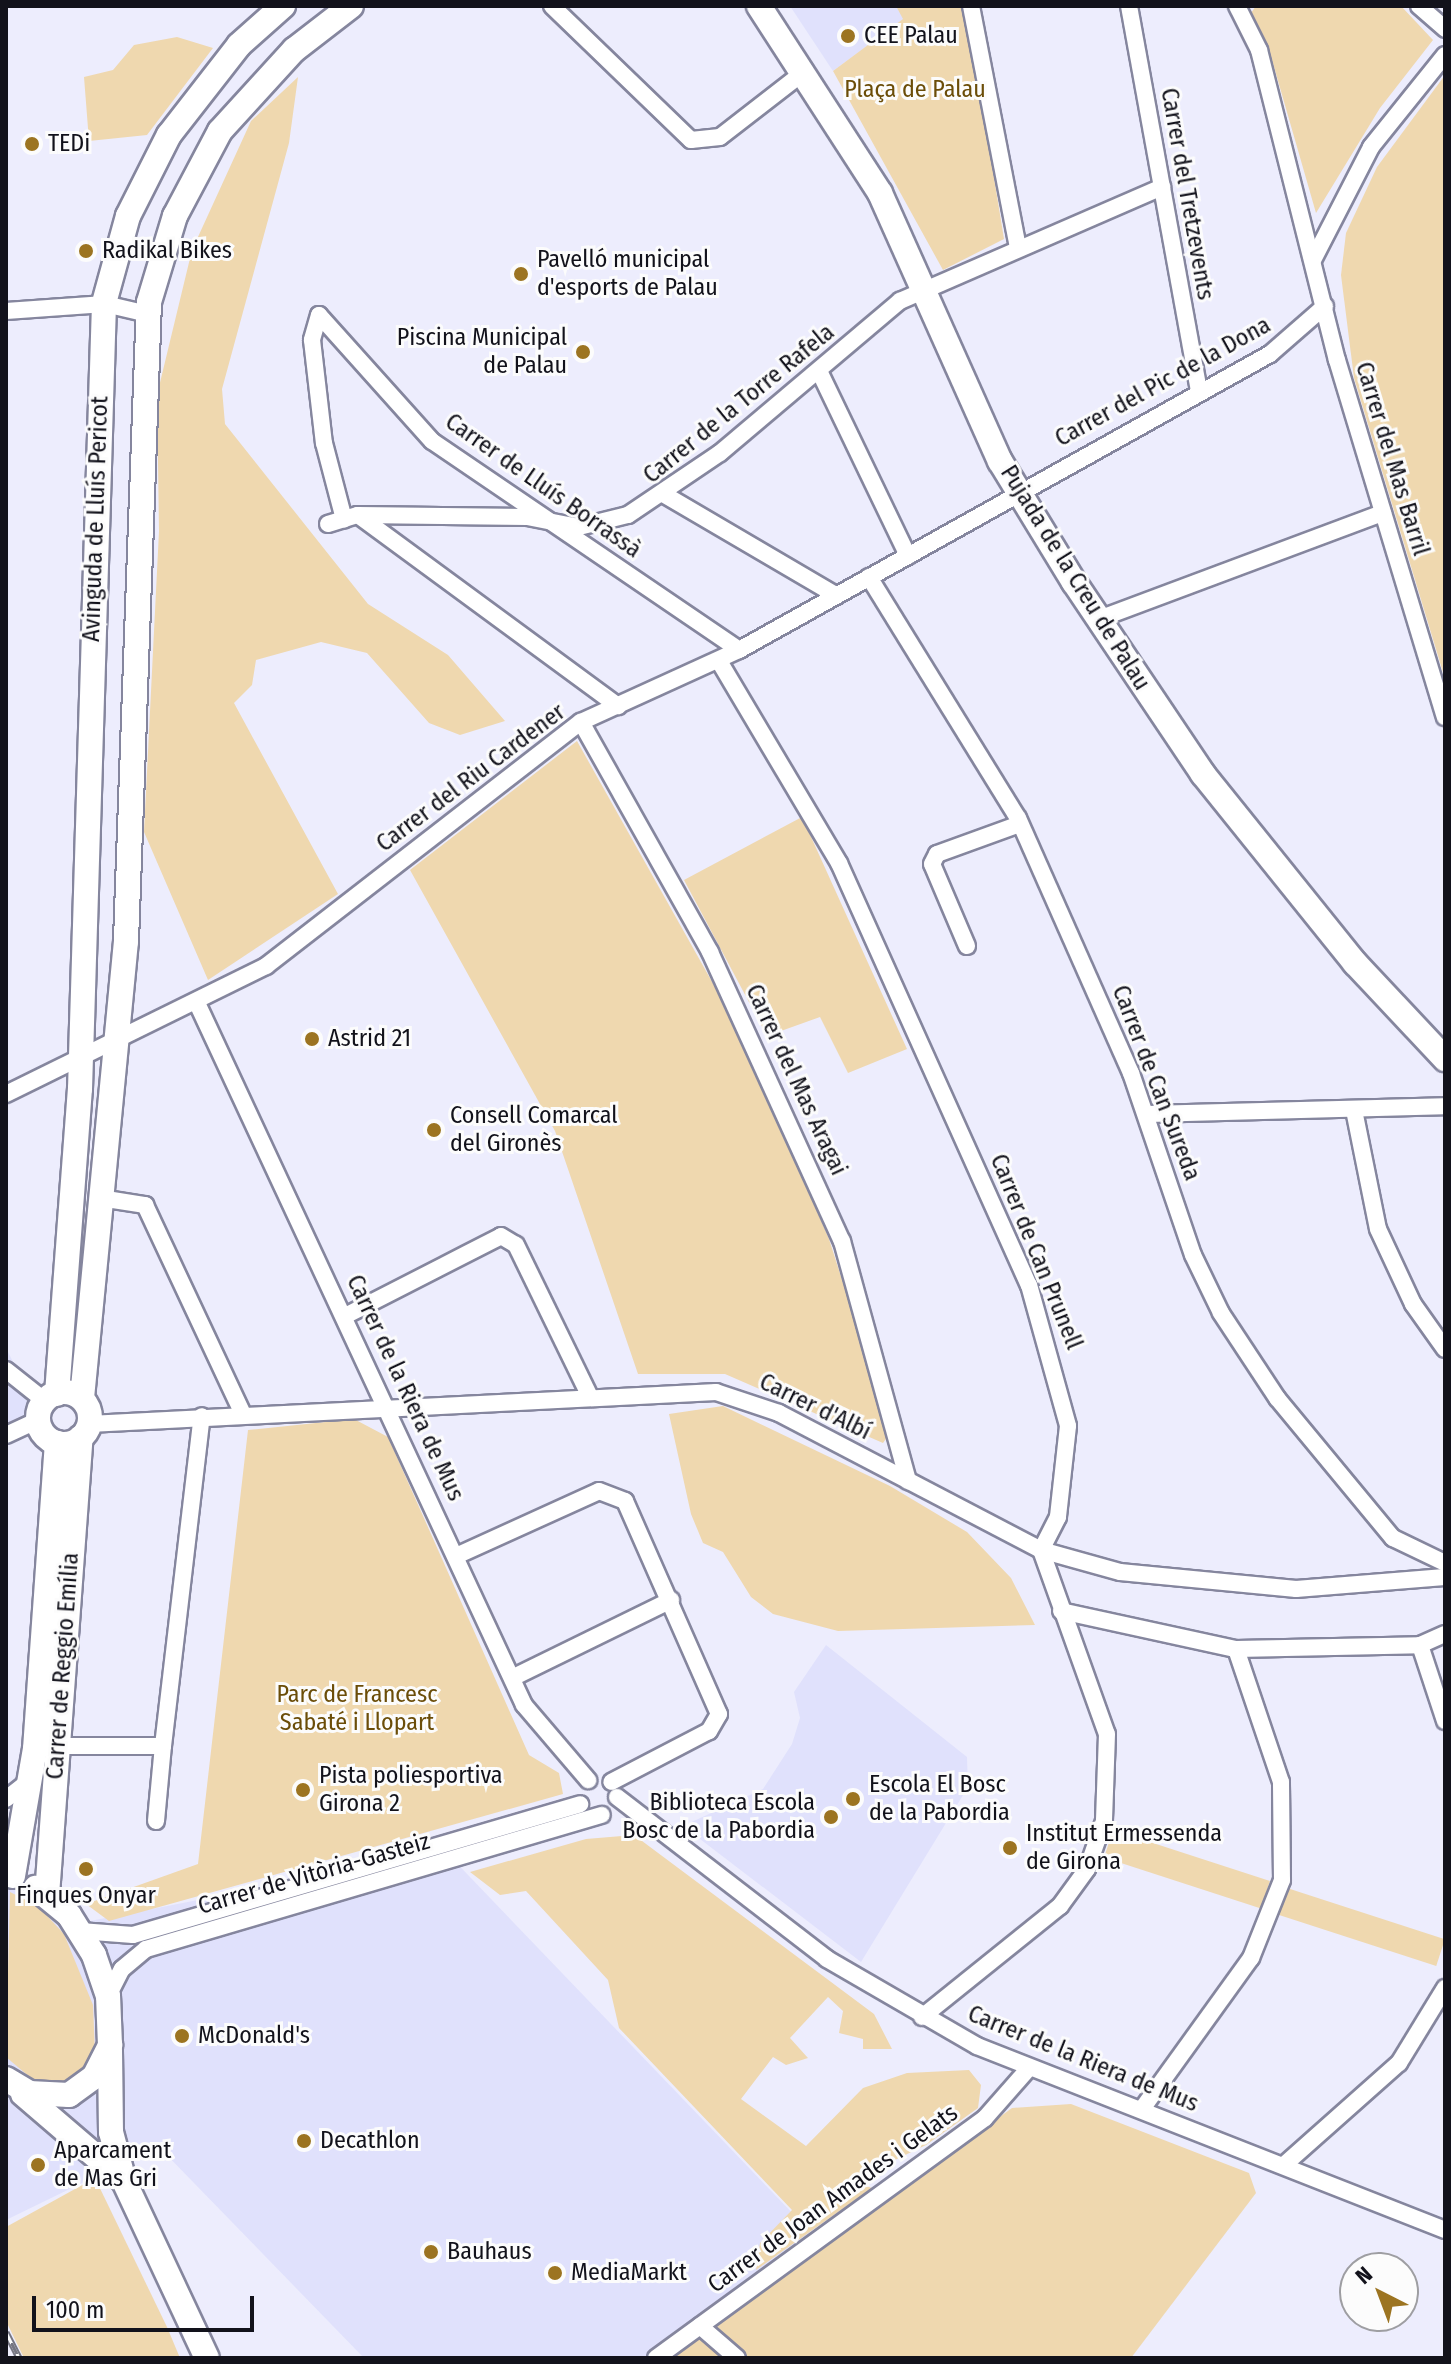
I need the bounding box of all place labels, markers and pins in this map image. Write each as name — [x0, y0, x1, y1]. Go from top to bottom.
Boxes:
place label: CEE Palau — [864, 22, 958, 50]
marker: CEE Palau — [839, 27, 857, 45]
place label: TEDi — [48, 130, 90, 158]
marker: TEDi — [23, 135, 41, 153]
place label: Radikal Bikes — [102, 237, 232, 265]
marker: Radikal Bikes — [77, 242, 95, 260]
place label: Pavelló municipal d'esports de Palau — [537, 246, 718, 302]
marker: Pavelló municipal d'esports de Palau — [512, 265, 530, 283]
place label: Piscina Municipal de Palau — [397, 324, 567, 380]
marker: Piscina Municipal de Palau — [574, 343, 592, 361]
place label: Astrid 21 — [328, 1025, 411, 1053]
marker: Astrid 21 — [303, 1030, 321, 1048]
place label: Consell Comarcal del Gironès — [450, 1102, 618, 1158]
marker: Consell Comarcal del Gironès — [425, 1121, 443, 1139]
place label: Pista poliesportiva Girona 2 — [319, 1762, 503, 1818]
place label: Escola El Bosc de la Pabordia — [869, 1771, 1010, 1827]
marker: Pista poliesportiva Girona 2 — [294, 1781, 312, 1799]
place label: Biblioteca Escola Bosc de la Pabordia — [622, 1789, 815, 1845]
marker: Escola El Bosc de la Pabordia — [844, 1790, 862, 1808]
marker: Biblioteca Escola Bosc de la Pabordia — [822, 1808, 840, 1826]
place label: Institut Ermessenda de Girona — [1026, 1820, 1222, 1876]
marker: Institut Ermessenda de Girona — [1001, 1839, 1019, 1857]
marker: Finques Onyar — [77, 1860, 95, 1878]
place label: Finques Onyar — [16, 1882, 156, 1910]
place label: McDonald's — [198, 2022, 310, 2050]
marker: McDonald's — [173, 2027, 191, 2045]
place label: Decathlon — [320, 2127, 420, 2155]
marker: Decathlon — [295, 2132, 313, 2150]
place label: Aparcament de Mas Gri — [54, 2137, 171, 2193]
marker: Aparcament de Mas Gri — [29, 2156, 47, 2174]
place label: Bauhaus — [447, 2238, 532, 2266]
marker: Bauhaus — [422, 2243, 440, 2261]
place label: MediaMarkt — [571, 2259, 687, 2287]
marker: MediaMarkt — [546, 2264, 564, 2282]

